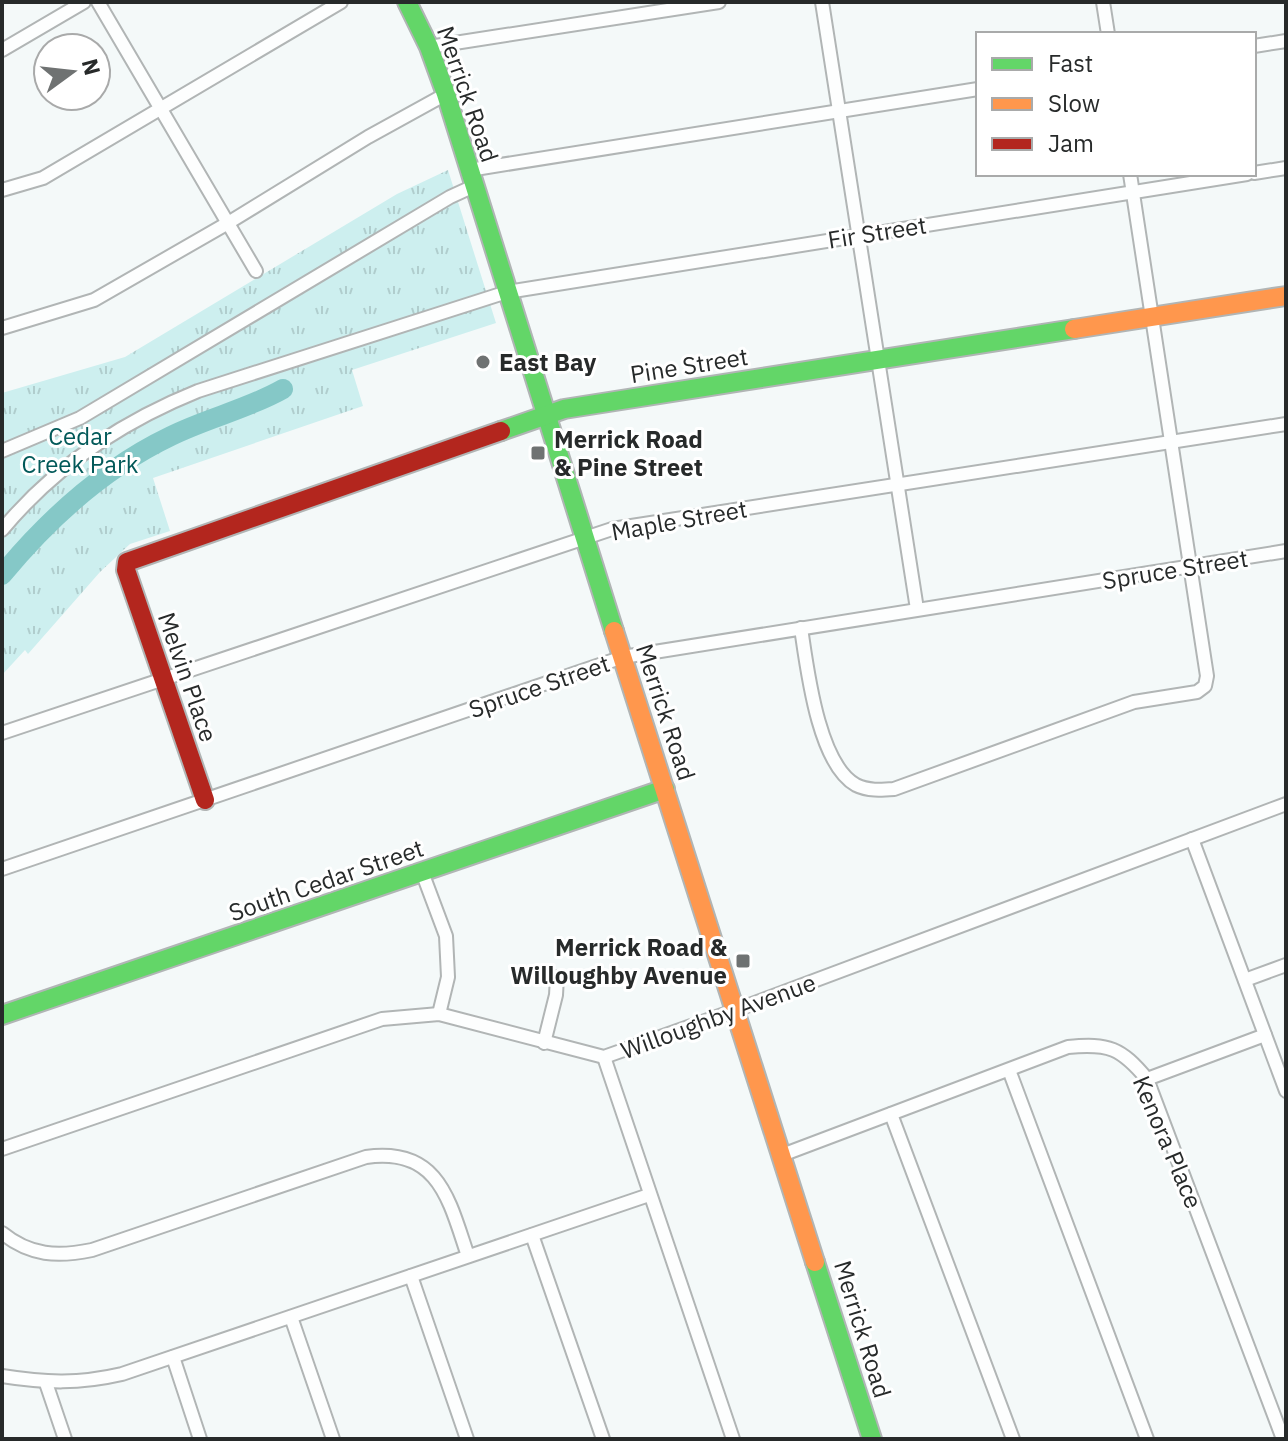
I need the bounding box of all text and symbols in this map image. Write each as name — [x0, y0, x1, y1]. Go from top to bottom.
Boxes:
street label: Merrick Road — [430, 22, 506, 166]
north arrow — [32, 32, 112, 112]
legend — [976, 32, 1256, 176]
text: Fast — [1048, 47, 1093, 79]
text: N — [76, 55, 108, 78]
text: Slow — [1048, 87, 1100, 119]
text: Jam — [1048, 127, 1094, 159]
street label: Fir Street — [825, 208, 929, 256]
street label: Pine Street — [628, 340, 750, 390]
place label: East Bay — [499, 346, 596, 378]
marker: East Bay — [474, 353, 492, 371]
park label: Cedar Creek Park — [22, 420, 139, 480]
place label: Merrick Road & Pine Street — [554, 423, 703, 483]
marker: Merrick Road & Pine Street — [529, 444, 547, 462]
street label: Maple Street — [609, 492, 749, 548]
street label: Spruce Street — [1100, 542, 1250, 596]
street label: Melvin Place — [151, 608, 225, 746]
street label: Merrick Road — [629, 640, 703, 784]
street label: Spruce Street — [464, 647, 614, 725]
street label: South Cedar Street — [224, 832, 428, 928]
place label: Merrick Road & Willoughby Avenue — [510, 931, 728, 991]
marker: Merrick Road & Willoughby Avenue — [734, 952, 752, 970]
street label: Willoughby Avenue — [616, 966, 820, 1066]
street label: Kenora Place — [1126, 1071, 1210, 1213]
street label: Merrick Road — [827, 1256, 899, 1402]

